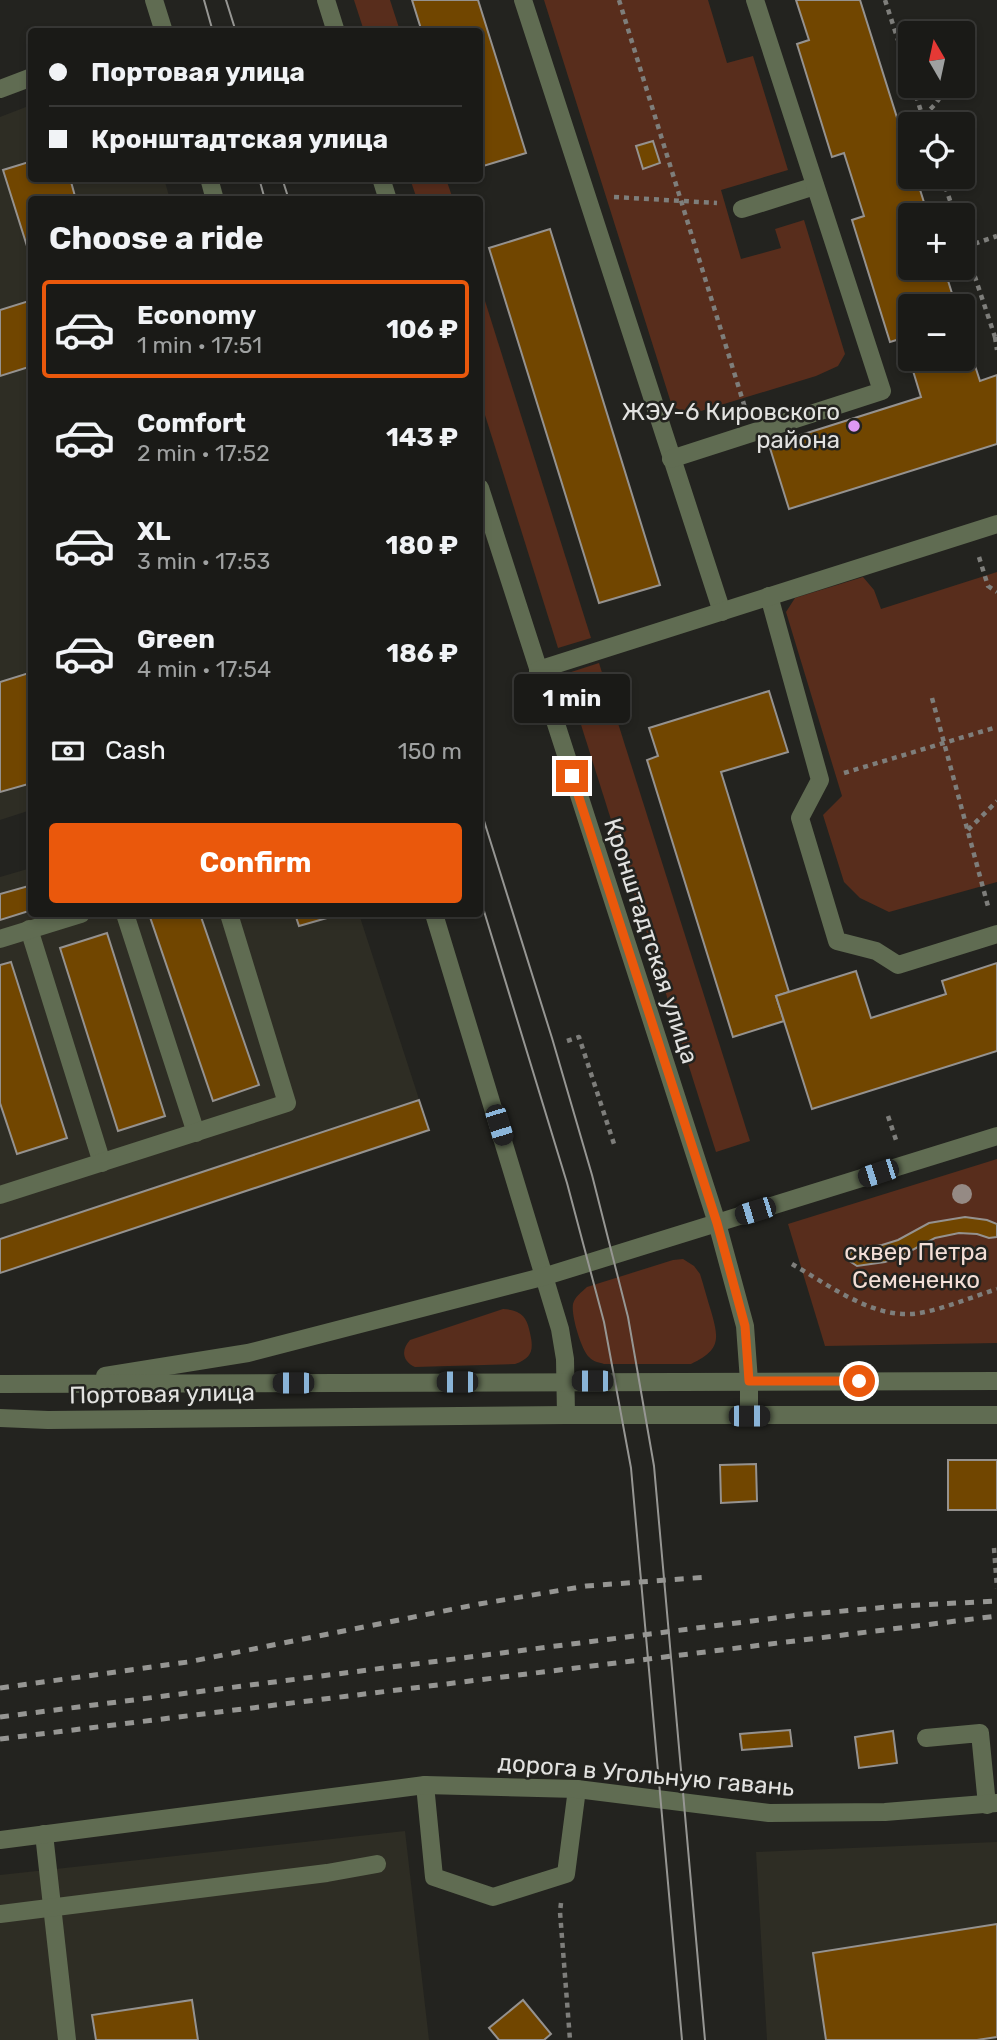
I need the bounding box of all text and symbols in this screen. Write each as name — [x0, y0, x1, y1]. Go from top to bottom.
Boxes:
north arrow — [898, 21, 975, 98]
map controls — [898, 21, 975, 371]
text: Портовая улица — [91, 57, 305, 88]
button: locate — [898, 112, 975, 189]
text: Кронштадтская улица — [91, 124, 388, 155]
button: + — [898, 203, 975, 280]
text: Choose a ride — [49, 219, 263, 257]
button: − — [898, 294, 975, 371]
icon: car — [53, 298, 116, 361]
text: Economy — [137, 300, 256, 331]
text: 106 ₽ — [386, 314, 458, 345]
text: 1 min · 17:51 — [137, 331, 262, 359]
place label: ЖЭУ-6 Кировского района — [621, 398, 840, 454]
icon: car — [53, 406, 116, 469]
text: Comfort — [137, 408, 246, 439]
marker: ЖЭУ-6 Кировского района — [846, 418, 862, 434]
text: 143 ₽ — [386, 422, 458, 453]
text: 2 min · 17:52 — [137, 439, 270, 467]
icon: car — [53, 514, 116, 577]
text: XL — [137, 516, 170, 547]
text: 180 ₽ — [386, 530, 458, 561]
text: 3 min · 17:53 — [137, 547, 270, 575]
icon: car — [53, 622, 116, 685]
text: Green — [137, 624, 215, 655]
text: 186 ₽ — [386, 638, 458, 669]
text: 4 min · 17:54 — [137, 655, 271, 683]
callout: 1 min — [514, 674, 630, 724]
text: 1 min — [543, 684, 601, 712]
icon: cash — [49, 732, 87, 770]
text: Cash — [105, 735, 166, 766]
text: 150 m — [398, 737, 462, 765]
route end — [556, 760, 588, 792]
street label: Кронштадтская улица — [598, 815, 704, 1067]
button: Confirm — [49, 823, 462, 903]
car — [483, 1102, 516, 1148]
car — [855, 1157, 902, 1189]
car — [732, 1195, 779, 1227]
park label: сквер Петра Семененко — [844, 1238, 988, 1294]
route start — [843, 1365, 875, 1397]
car — [572, 1371, 614, 1392]
car — [437, 1372, 479, 1393]
car — [273, 1373, 315, 1394]
street label: Портовая улица — [69, 1378, 255, 1410]
car — [729, 1406, 771, 1427]
street label: дорога в Угольную гавань — [497, 1748, 795, 1802]

